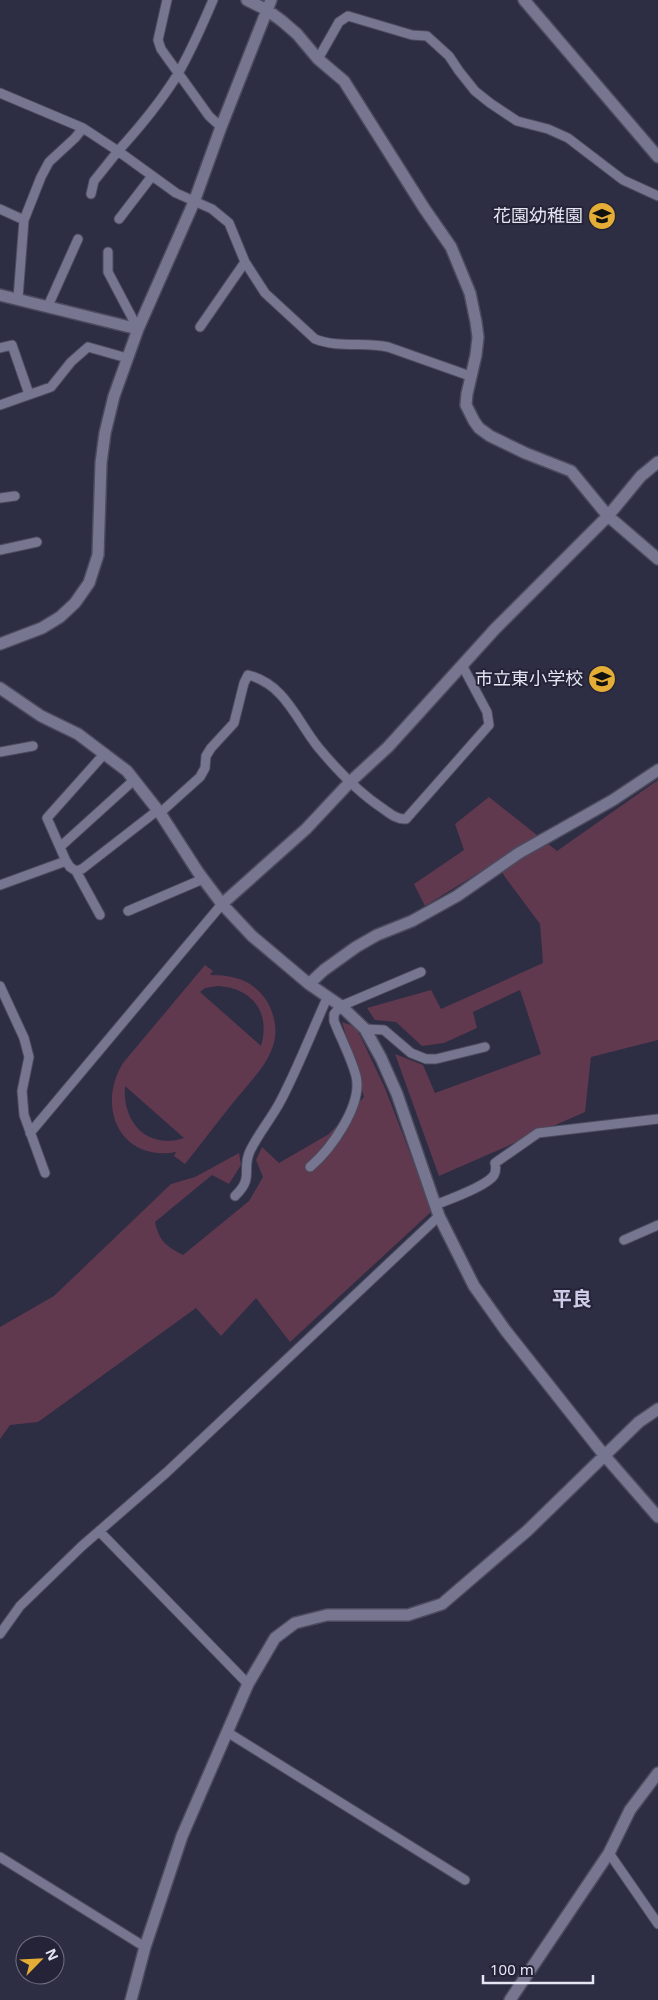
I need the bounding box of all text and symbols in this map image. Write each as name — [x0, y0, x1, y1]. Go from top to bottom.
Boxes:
school or university icon: 花園幼稚園 — [587, 201, 617, 231]
place label: 花園幼稚園 — [493, 203, 583, 227]
school or university icon: 市立東小学校 — [587, 664, 617, 694]
place label: 市立東小学校 — [475, 666, 583, 690]
district label: 平良 — [552, 1285, 592, 1312]
north arrow — [15, 1935, 65, 1985]
text: N — [41, 1945, 63, 1964]
scale bar — [483, 1952, 593, 1984]
text: 100 m — [490, 1959, 534, 1979]

